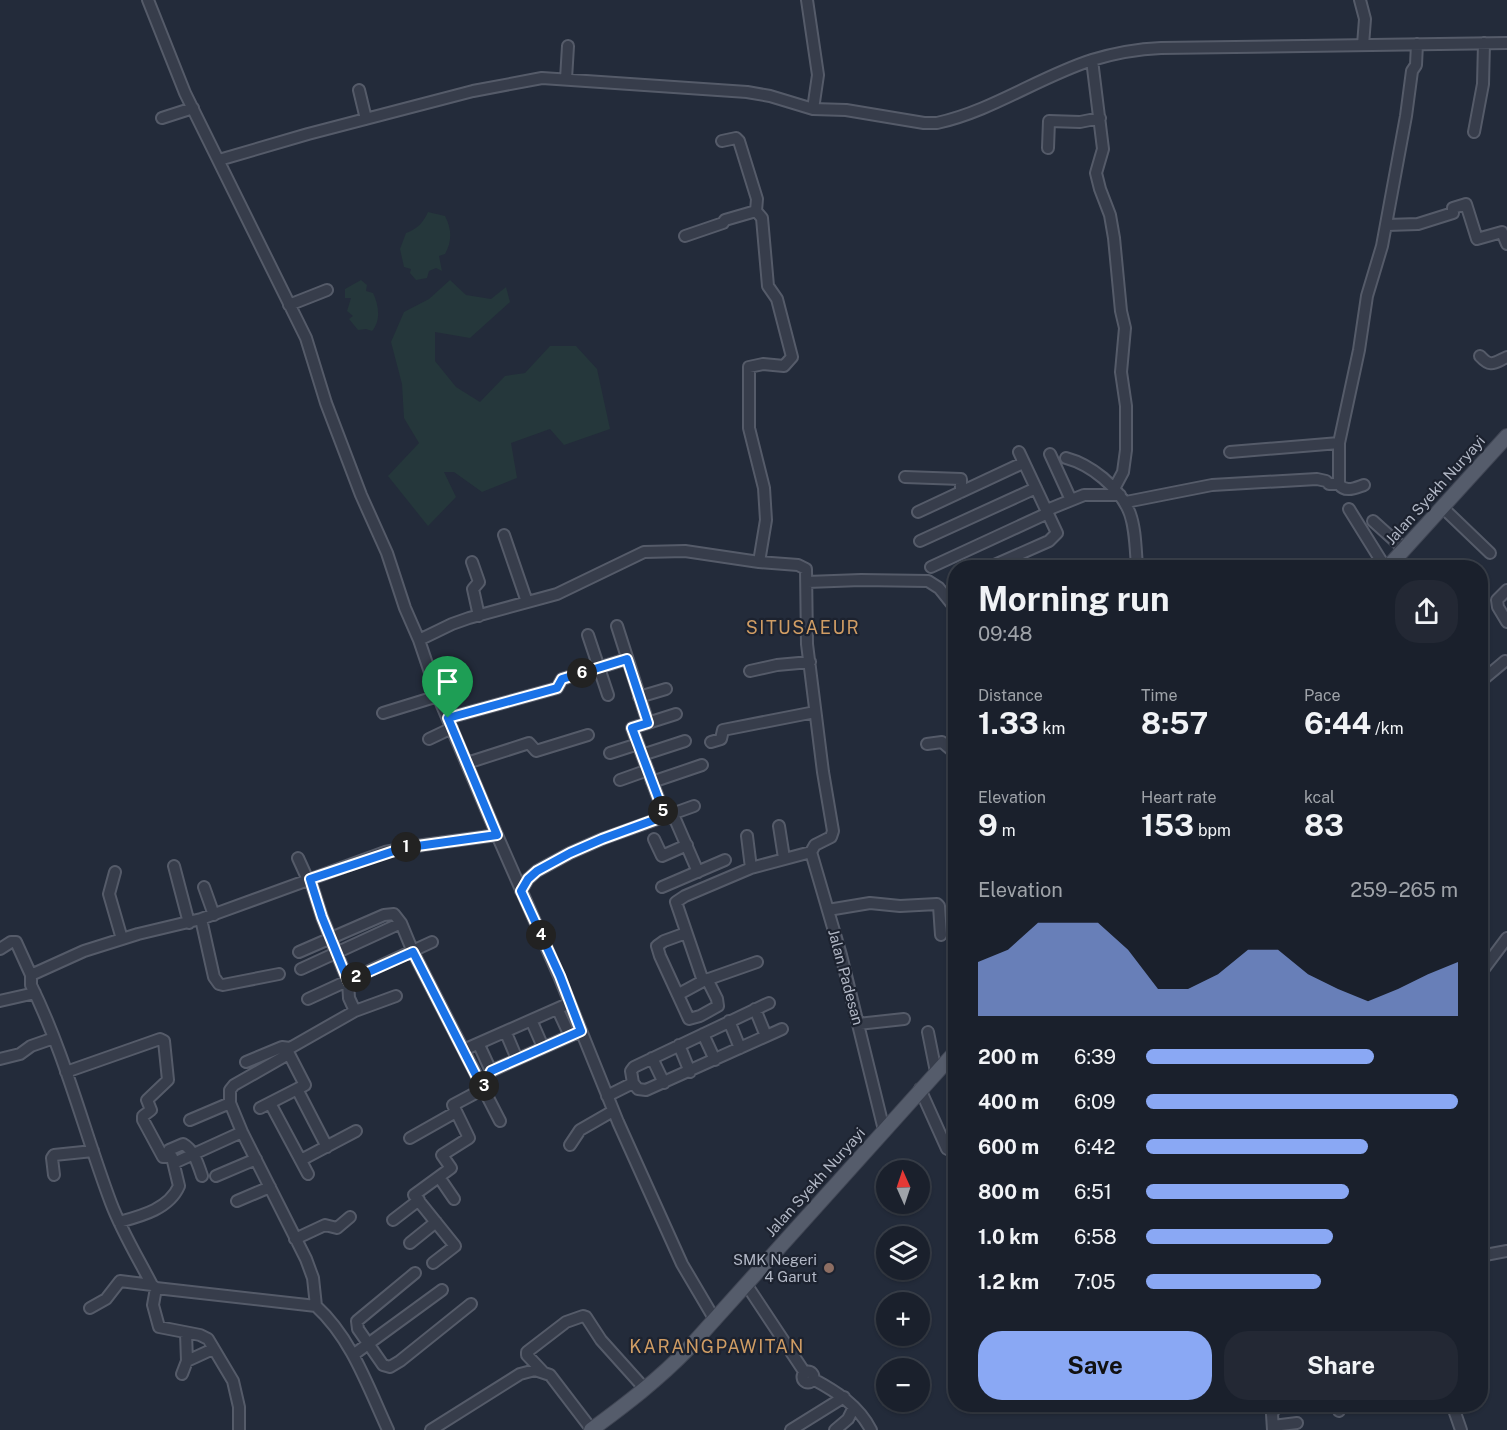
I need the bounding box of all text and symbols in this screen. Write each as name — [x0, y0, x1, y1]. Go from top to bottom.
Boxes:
street label: Jalan Syekh Nuryayi — [1382, 432, 1488, 548]
text: Morning run — [978, 580, 1170, 618]
button: share — [1395, 580, 1458, 643]
district label: SITUSAEUR — [746, 617, 860, 638]
text: 09:48 — [978, 622, 1033, 646]
pin — [422, 656, 473, 718]
pin: 6 — [567, 658, 597, 688]
text: 6 — [577, 663, 587, 682]
icon: arrive — [431, 665, 464, 698]
text: Distance — [978, 686, 1043, 705]
text: Time — [1141, 686, 1177, 705]
text: Pace — [1304, 686, 1341, 705]
text: 1.33 — [978, 705, 1039, 741]
text: 8:57 — [1141, 705, 1208, 741]
text: 6:44 — [1304, 705, 1371, 741]
text: km — [1039, 719, 1065, 738]
text: /km — [1371, 719, 1404, 738]
text: Elevation — [978, 788, 1046, 807]
text: Heart rate — [1141, 788, 1217, 807]
text: kcal — [1304, 788, 1335, 807]
pin: 5 — [648, 796, 678, 826]
text: 5 — [658, 801, 668, 820]
text: 9 — [978, 807, 998, 843]
text: 153 — [1141, 807, 1194, 843]
text: 83 — [1304, 807, 1344, 843]
text: m — [998, 821, 1016, 840]
text: bpm — [1194, 821, 1231, 840]
pin: 1 — [391, 832, 421, 862]
text: 1 — [403, 837, 409, 856]
text: Elevation — [978, 878, 1063, 902]
text: 259–265 m — [1350, 878, 1458, 902]
pin: 4 — [526, 920, 556, 950]
text: 4 — [536, 925, 546, 944]
street label: Jalan Padesan — [825, 927, 867, 1027]
pin: 2 — [341, 962, 371, 992]
text: 2 — [351, 967, 361, 986]
text: 200 m — [978, 1045, 1039, 1069]
text: 6:39 — [1074, 1045, 1116, 1069]
pin: 3 — [469, 1071, 499, 1101]
text: 3 — [479, 1076, 489, 1095]
text: 400 m — [978, 1090, 1039, 1114]
text: 6:09 — [1074, 1090, 1116, 1114]
street label: Jalan Syekh Nuryayi — [762, 1124, 868, 1240]
text: 600 m — [978, 1135, 1039, 1159]
text: 6:42 — [1074, 1135, 1115, 1159]
north arrow — [876, 1160, 930, 1214]
map controls — [876, 1160, 930, 1412]
text: 800 m — [978, 1180, 1040, 1204]
text: 6:51 — [1074, 1180, 1112, 1204]
text: 1.0 km — [978, 1225, 1039, 1249]
text: 6:58 — [1074, 1225, 1117, 1249]
button: layers — [876, 1226, 930, 1280]
place label: SMK Negeri 4 Garut — [733, 1251, 817, 1285]
marker: SMK Negeri 4 Garut — [822, 1261, 836, 1275]
text: 1.2 km — [978, 1270, 1039, 1294]
text: 7:05 — [1074, 1270, 1116, 1294]
button: + — [876, 1292, 930, 1346]
button: Save — [978, 1331, 1212, 1400]
button: Share — [1224, 1331, 1458, 1400]
district label: KARANGPAWITAN — [629, 1336, 805, 1357]
button: − — [876, 1358, 930, 1412]

